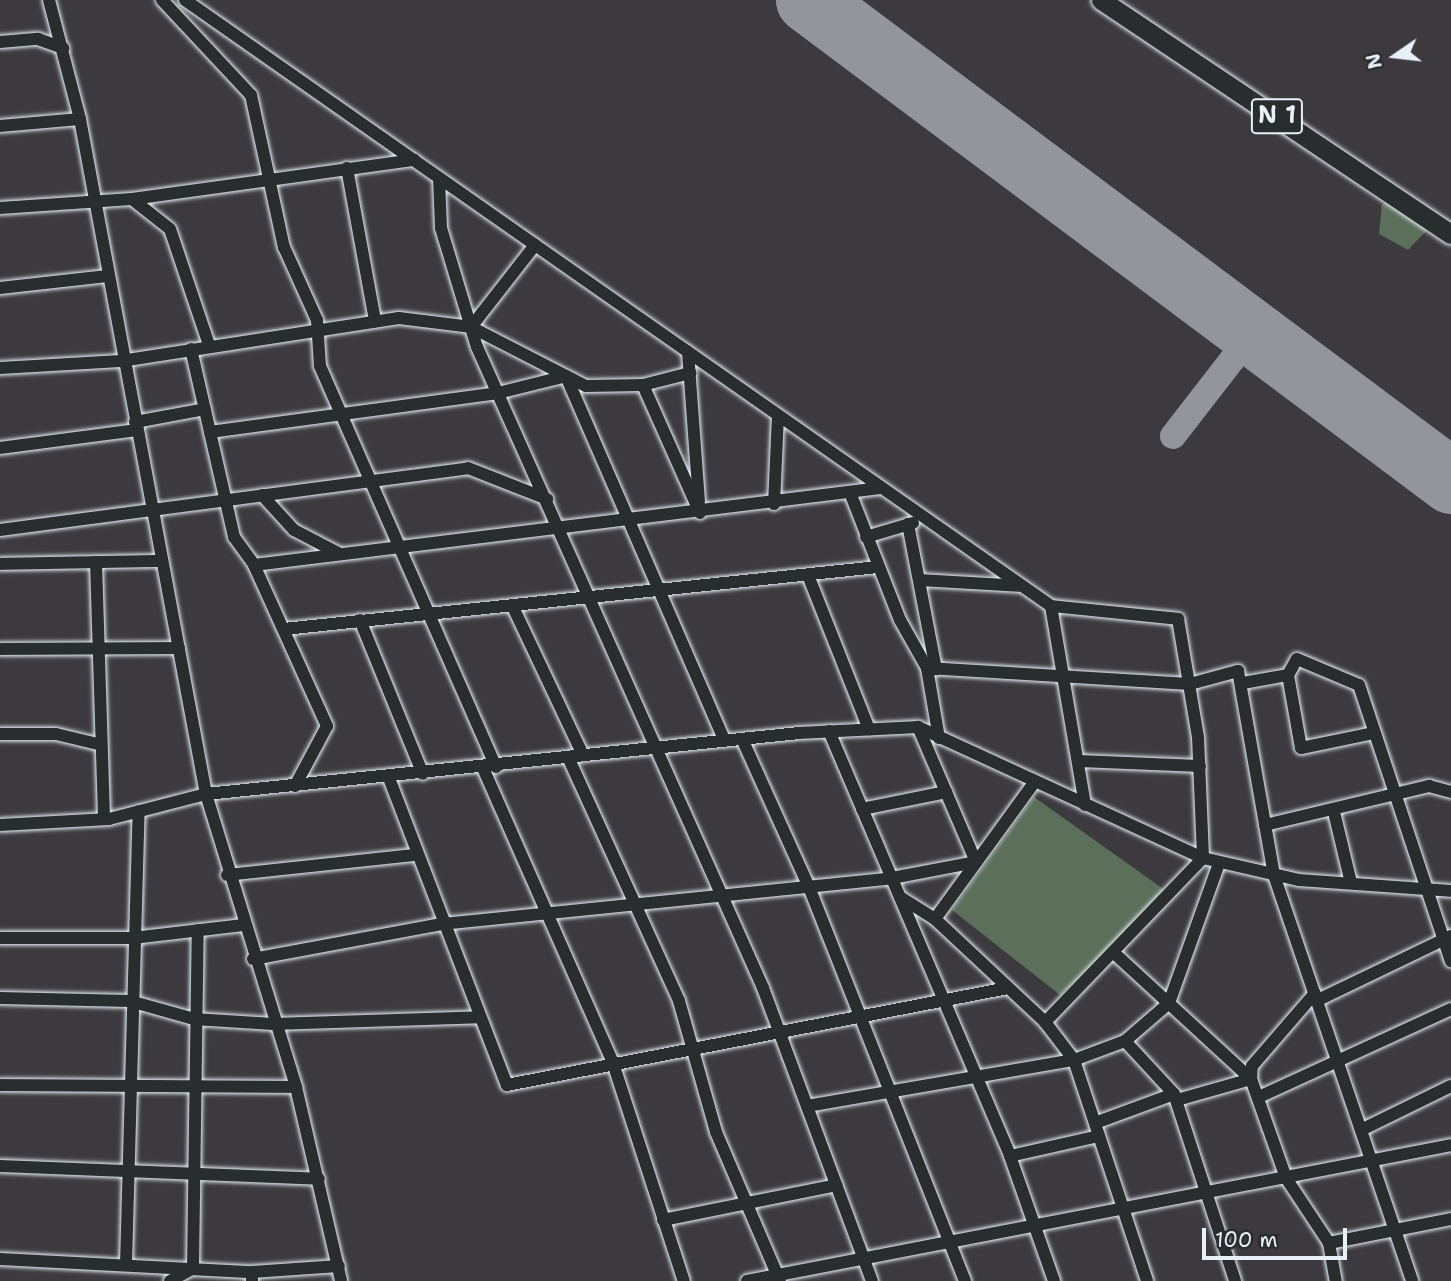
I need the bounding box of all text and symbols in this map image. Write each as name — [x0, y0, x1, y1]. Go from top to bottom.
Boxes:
north arrow — [1360, 21, 1430, 91]
text: N — [1360, 51, 1388, 72]
road number: N 1 — [1251, 96, 1303, 136]
scale bar — [1206, 1214, 1351, 1258]
text: 100 m — [1215, 1226, 1278, 1254]

